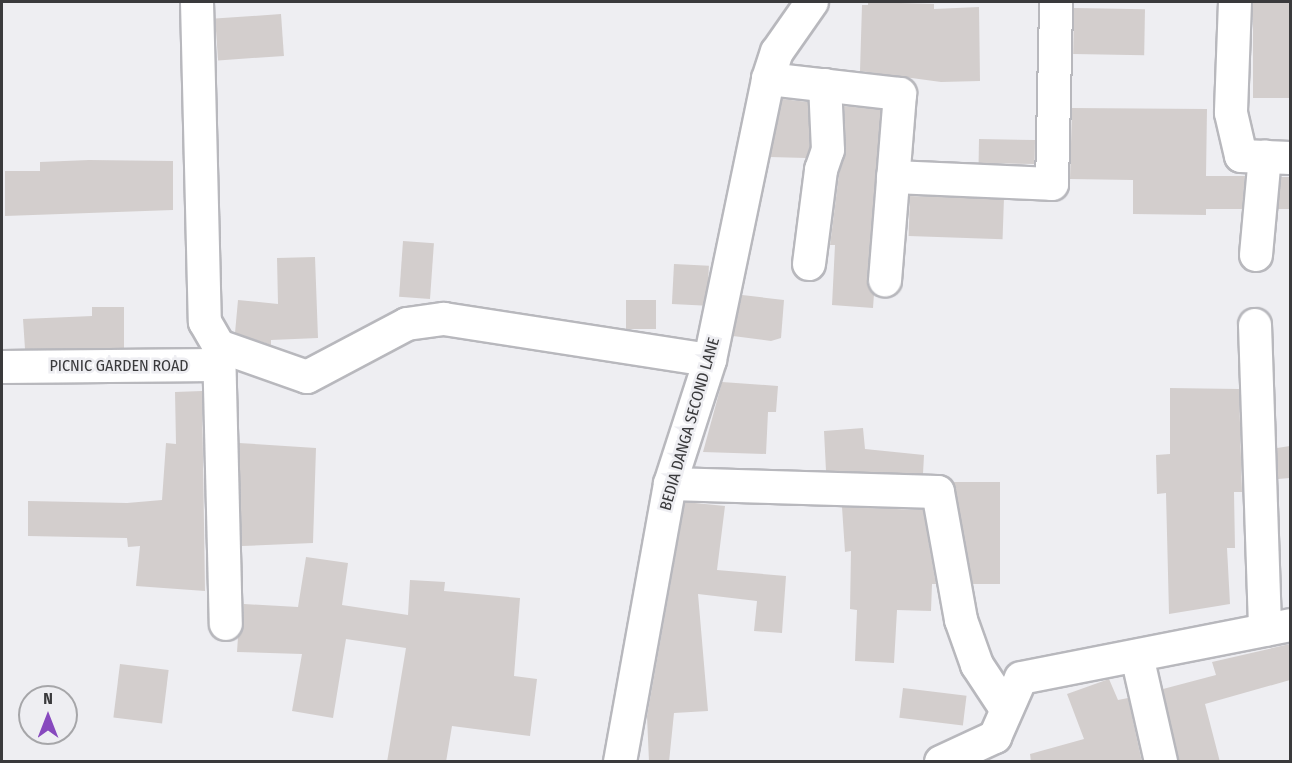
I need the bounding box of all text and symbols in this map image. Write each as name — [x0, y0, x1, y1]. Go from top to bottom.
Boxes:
street label: BEDIA DANGA SECOND LANE — [656, 335, 724, 513]
street label: PICNIC GARDEN ROAD — [49, 356, 189, 376]
north arrow — [18, 685, 78, 745]
text: N — [43, 689, 53, 708]

